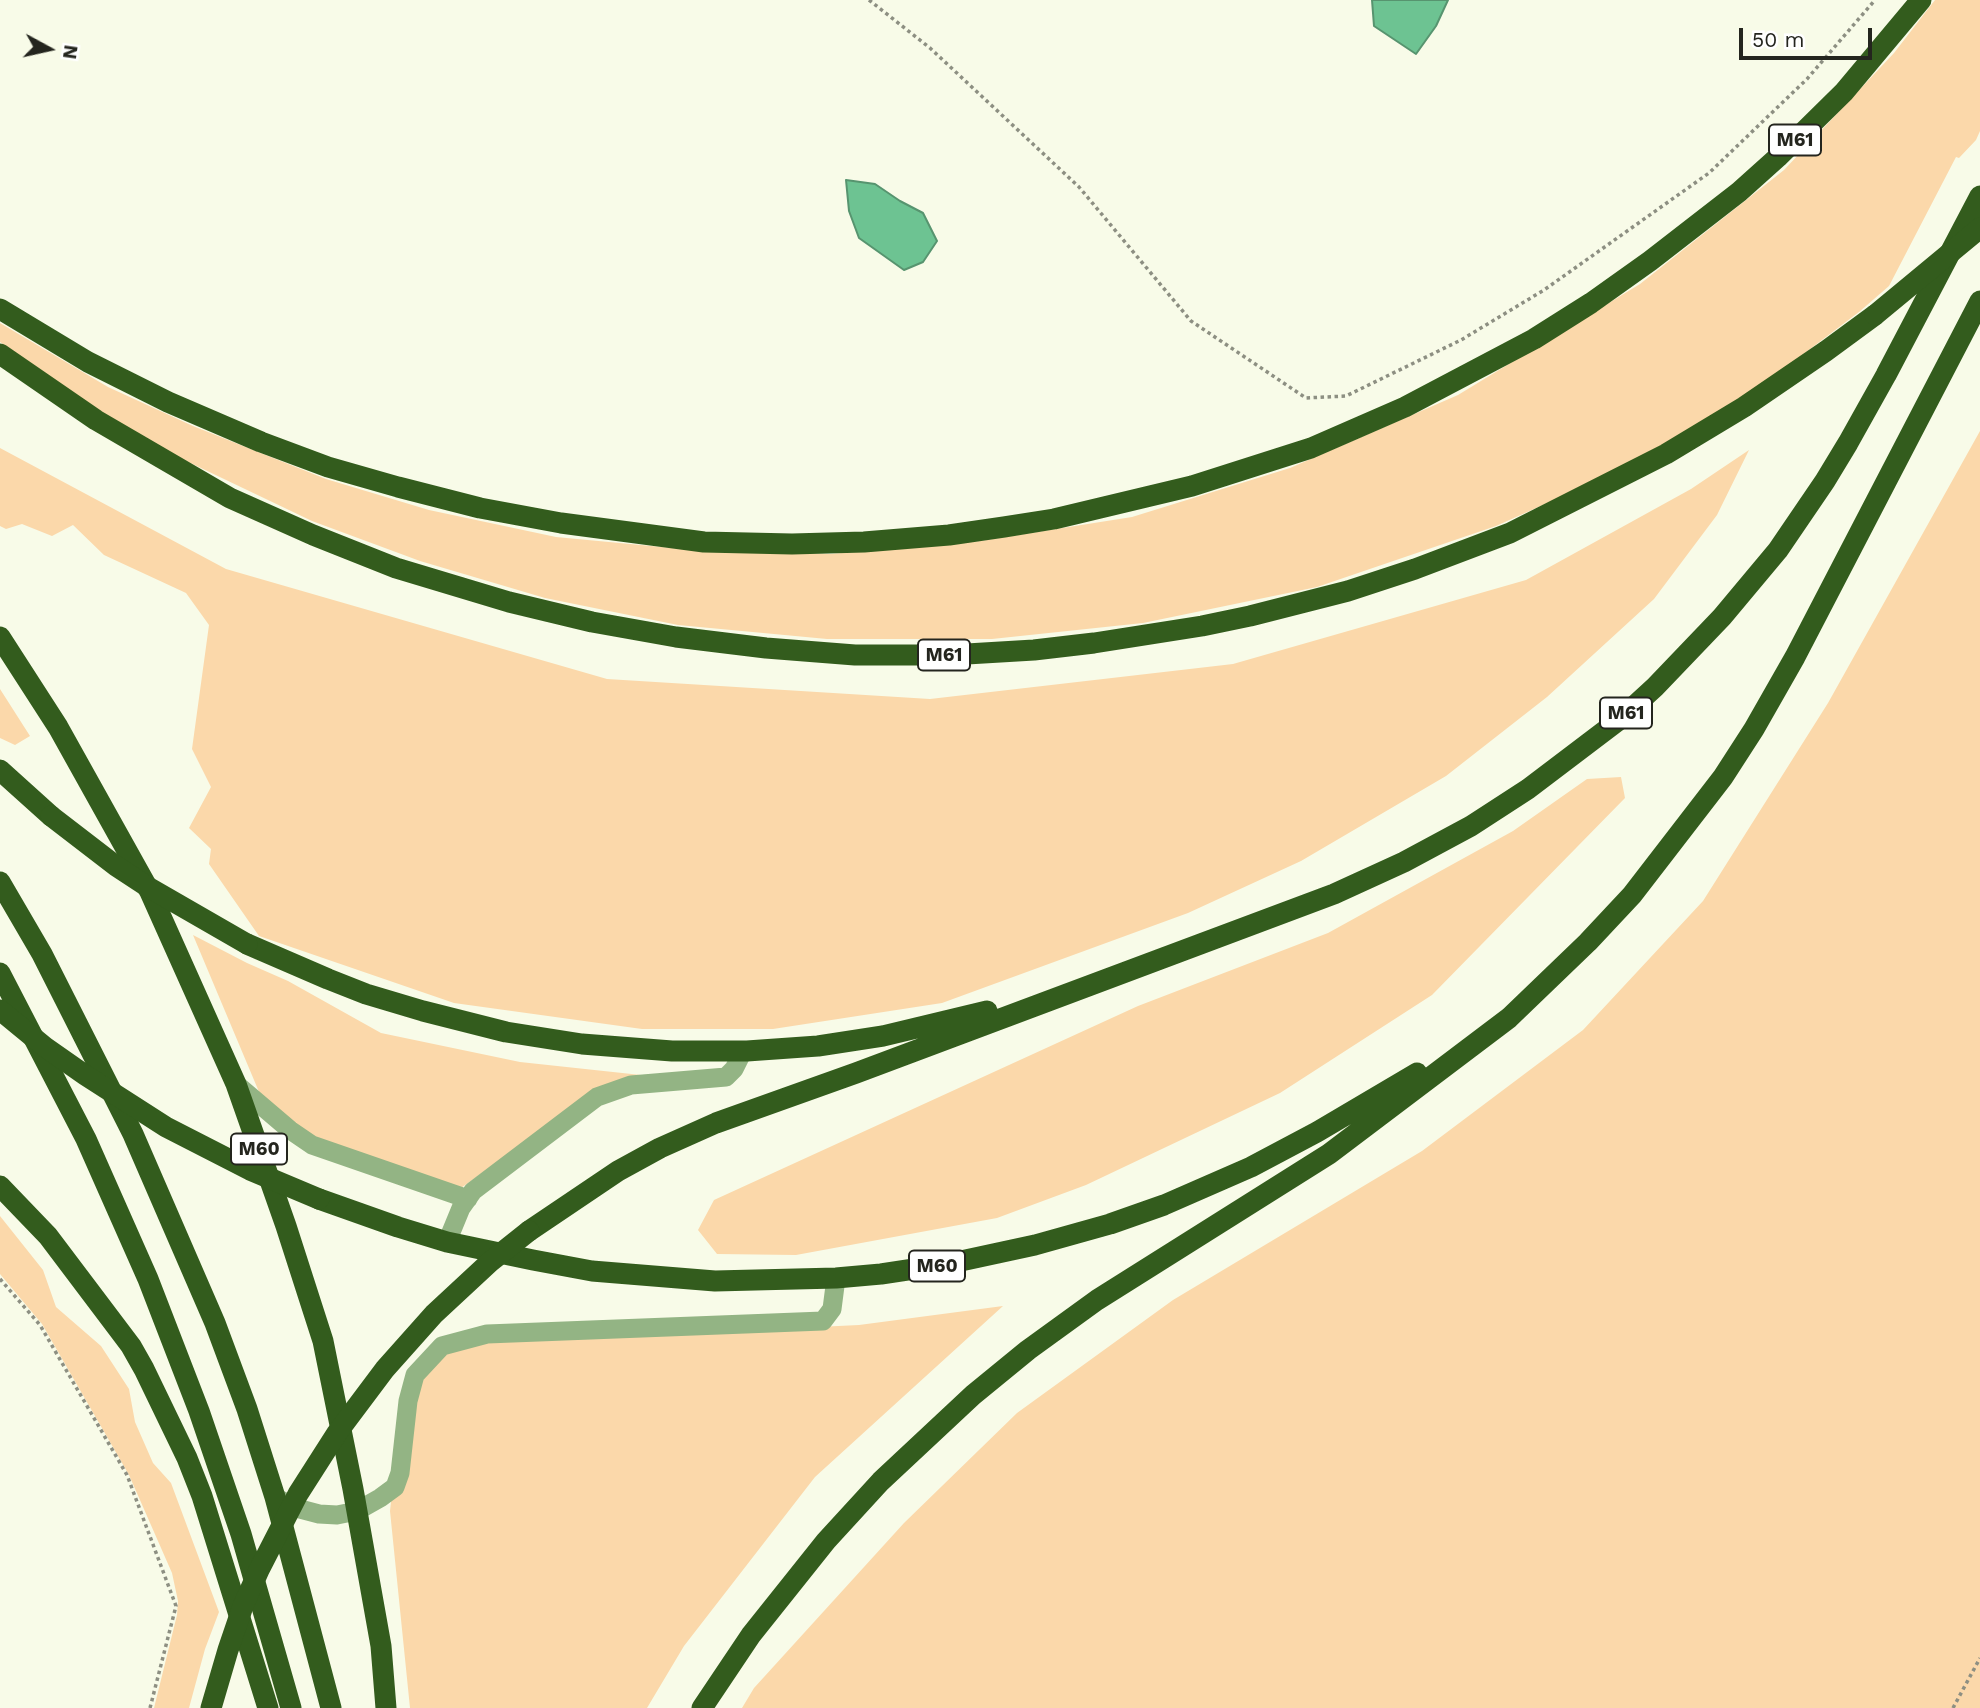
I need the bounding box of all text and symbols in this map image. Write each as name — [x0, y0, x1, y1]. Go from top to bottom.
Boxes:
north arrow — [14, 14, 84, 84]
scale bar — [1742, 14, 1875, 58]
text: 50 m — [1752, 27, 1804, 52]
text: N — [58, 43, 83, 61]
road number: M61 — [1769, 124, 1821, 156]
road number: M61 — [918, 640, 970, 670]
road number: M61 — [1600, 698, 1652, 728]
road number: M60 — [231, 1134, 287, 1164]
road number: M60 — [909, 1250, 965, 1282]

